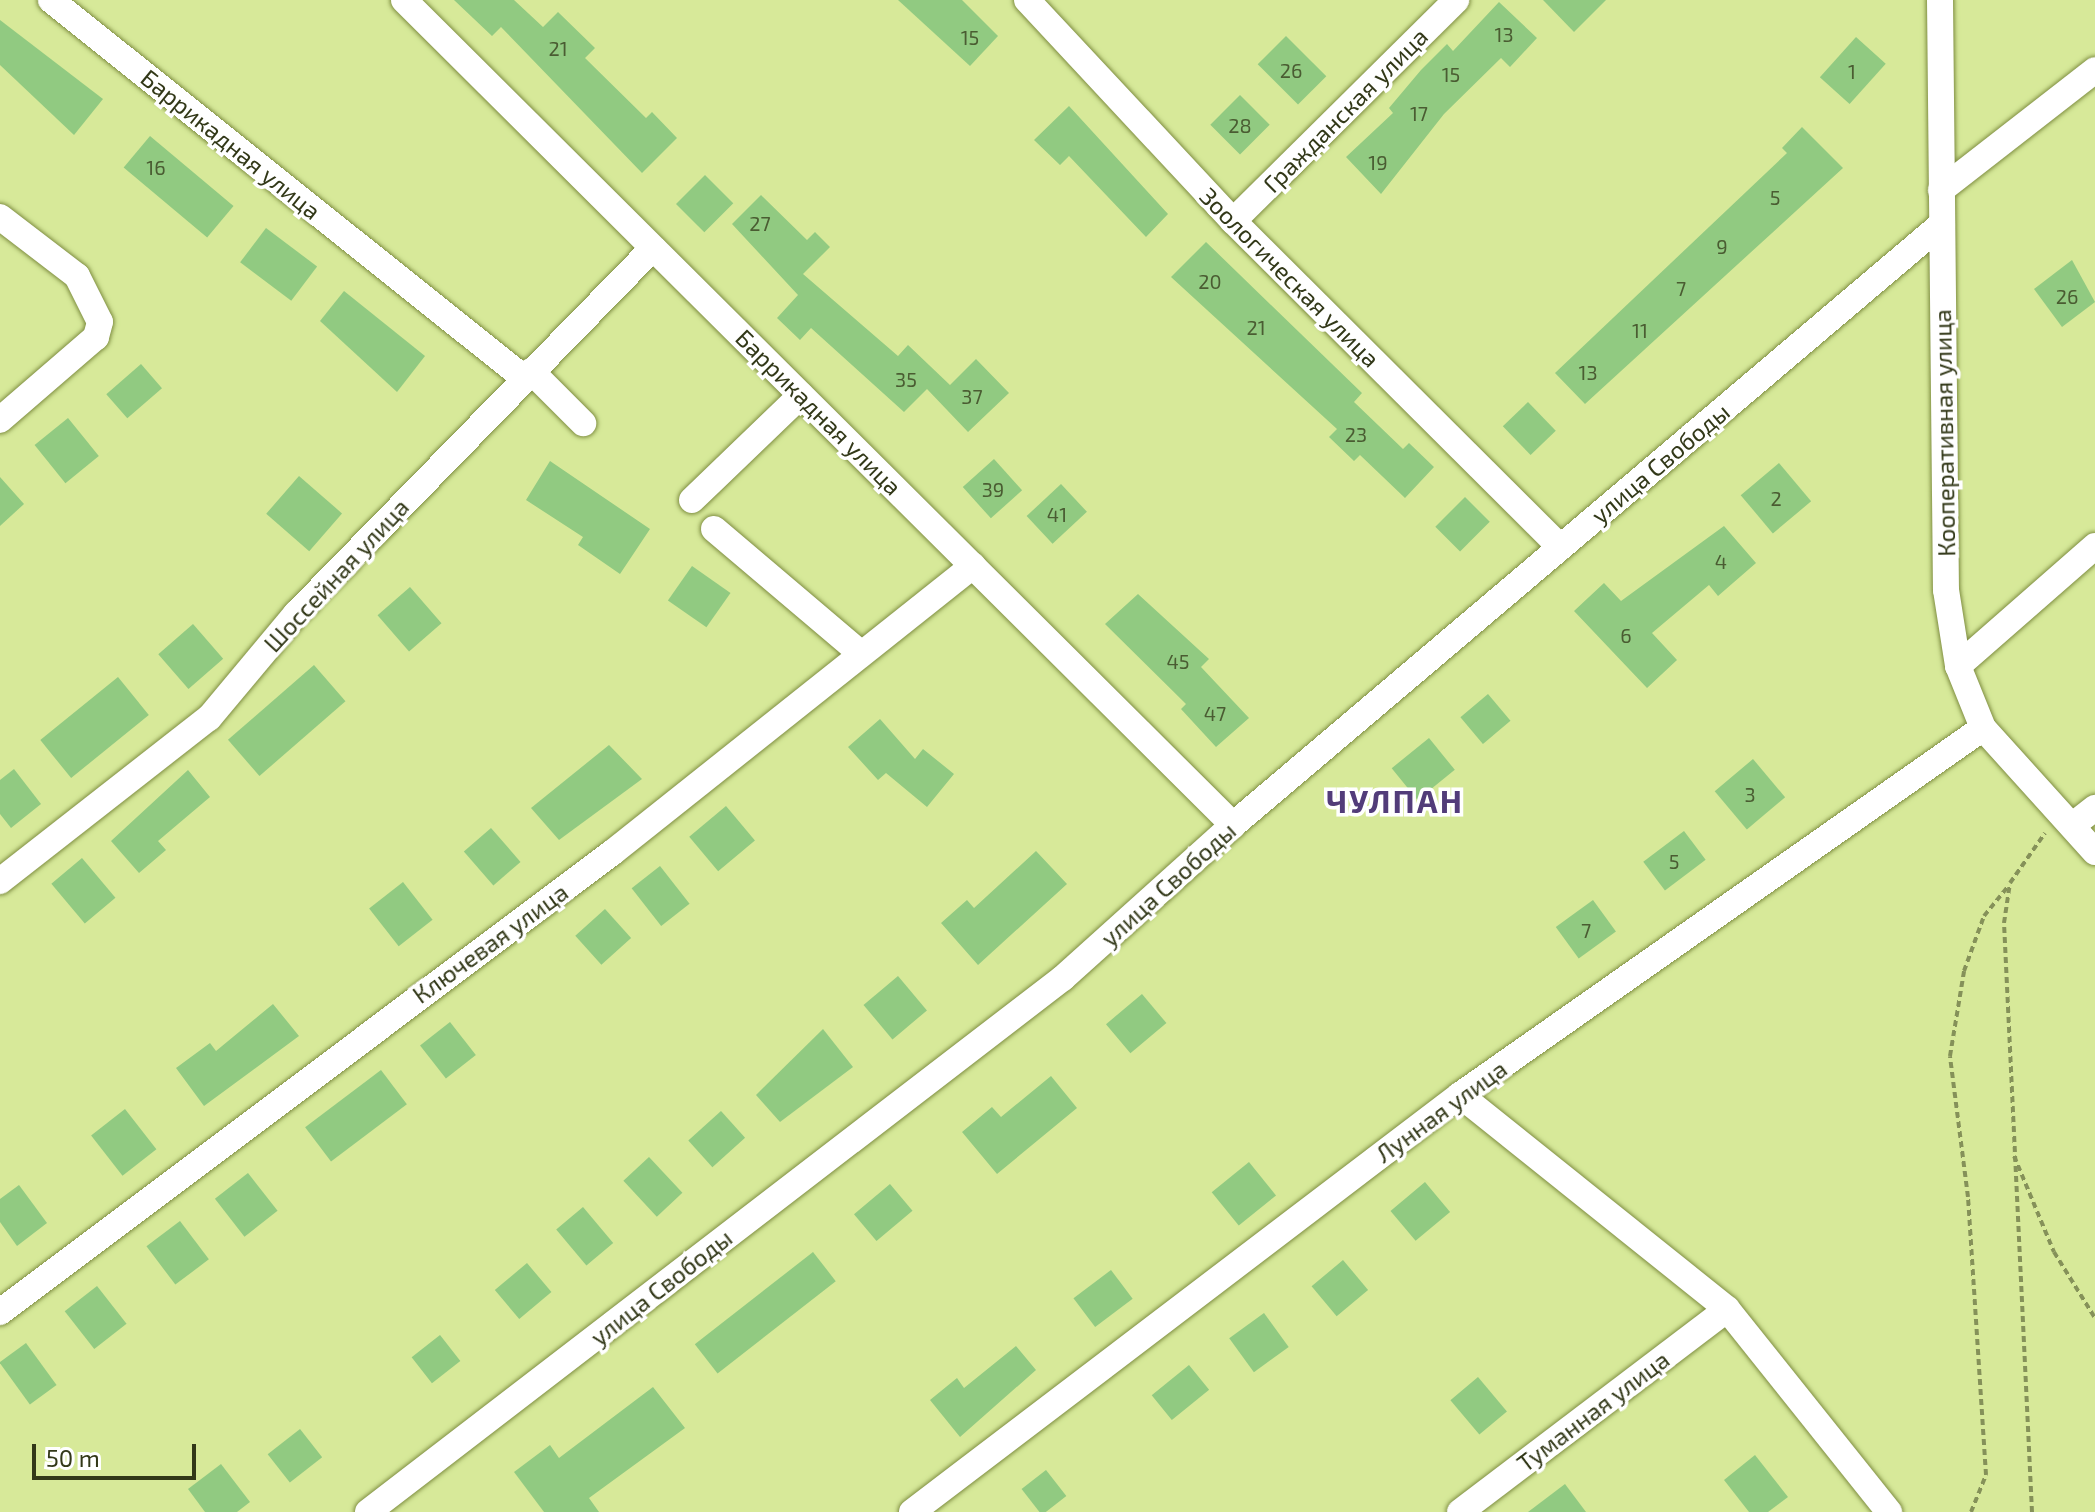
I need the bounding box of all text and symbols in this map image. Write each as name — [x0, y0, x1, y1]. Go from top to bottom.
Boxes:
street label: Гражданская улица — [1257, 22, 1433, 198]
house number: 13 — [1494, 22, 1514, 46]
house number: 15 — [961, 25, 979, 49]
house number: 21 — [548, 36, 568, 60]
house number: 26 — [1280, 58, 1302, 82]
house number: 1 — [1848, 59, 1856, 83]
house number: 15 — [1442, 62, 1460, 86]
street label: Баррикадная улица — [135, 63, 327, 225]
house number: 17 — [1410, 101, 1428, 125]
house number: 28 — [1228, 113, 1252, 137]
house number: 19 — [1368, 150, 1388, 174]
house number: 16 — [146, 155, 166, 179]
street label: Зоологическая улица — [1194, 181, 1386, 373]
house number: 5 — [1770, 185, 1780, 209]
house number: 27 — [749, 211, 771, 235]
house number: 9 — [1716, 234, 1728, 258]
house number: 20 — [1198, 269, 1222, 293]
house number: 7 — [1676, 276, 1686, 300]
house number: 26 — [2056, 284, 2078, 308]
street label: Кооперативная улица — [1927, 309, 1961, 557]
house number: 21 — [1246, 315, 1266, 339]
house number: 11 — [1632, 318, 1648, 342]
street label: Баррикадная улица — [730, 323, 908, 501]
house number: 13 — [1578, 360, 1598, 384]
house number: 35 — [895, 367, 917, 391]
house number: 37 — [961, 384, 983, 408]
street label: улица Свободы — [1585, 397, 1735, 529]
house number: 23 — [1345, 422, 1367, 446]
house number: 39 — [982, 477, 1004, 501]
house number: 2 — [1770, 486, 1782, 510]
street label: Шоссейная улица — [258, 492, 414, 658]
house number: 41 — [1047, 502, 1067, 526]
house number: 4 — [1715, 549, 1727, 573]
house number: 6 — [1620, 623, 1632, 647]
house number: 45 — [1166, 649, 1190, 673]
house number: 47 — [1204, 701, 1226, 725]
district label: ЧУЛПАН — [1326, 781, 1464, 819]
house number: 3 — [1744, 782, 1756, 806]
street label: улица Свободы — [1095, 816, 1241, 952]
house number: 5 — [1669, 849, 1679, 873]
street label: Ключевая улица — [407, 877, 573, 1009]
house number: 7 — [1581, 918, 1591, 942]
street label: Лунная улица — [1370, 1054, 1512, 1168]
street label: улица Свободы — [585, 1223, 737, 1351]
street label: Туманная улица — [1511, 1344, 1675, 1478]
scale bar — [36, 1428, 200, 1478]
text: 50 m — [46, 1443, 100, 1472]

